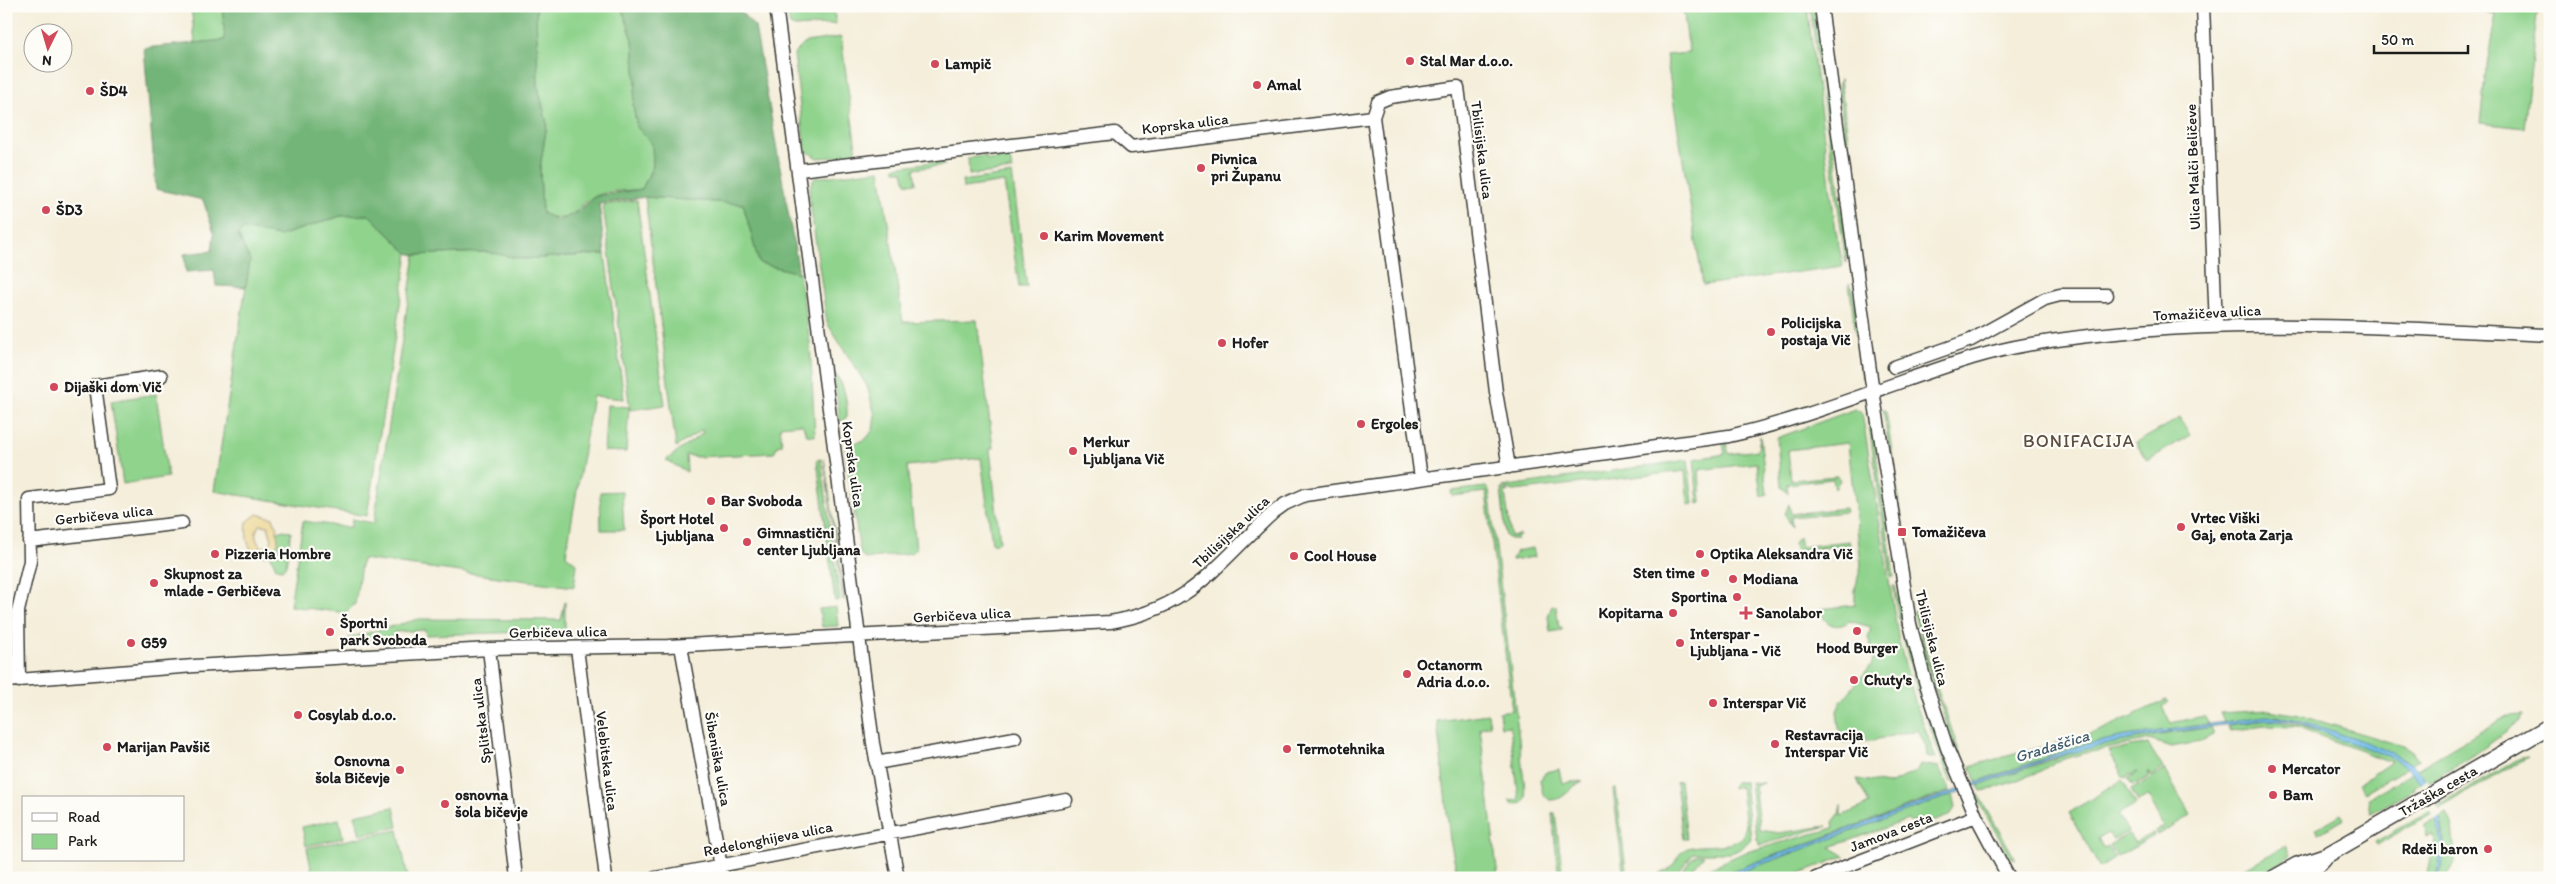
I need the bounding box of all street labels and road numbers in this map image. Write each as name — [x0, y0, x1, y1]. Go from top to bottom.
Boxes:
street label: Tbilisijska ulica — [1467, 100, 1497, 200]
street label: Ulica Malči Beličeve — [2182, 103, 2204, 231]
street label: Koprska ulica — [1141, 110, 1230, 138]
street label: Tomažičeva ulica — [2153, 301, 2262, 325]
street label: Koprska ulica — [838, 420, 868, 509]
street label: Tbilisijska ulica — [1189, 492, 1273, 572]
street label: Gerbičeva ulica — [54, 501, 154, 529]
street label: Tbilisijska ulica — [1911, 588, 1953, 688]
street label: Gerbičeva ulica — [912, 603, 1012, 627]
street label: Gerbičeva ulica — [509, 622, 608, 642]
street label: Splitska ulica — [467, 677, 495, 765]
street label: Velebitska ulica — [592, 710, 622, 812]
street label: Šibeniška ulica — [701, 710, 735, 808]
street label: Tržaška cesta — [2396, 761, 2481, 821]
street label: Jamova cesta — [1847, 808, 1935, 856]
street label: Redelonghijeva ulica — [702, 818, 834, 860]

